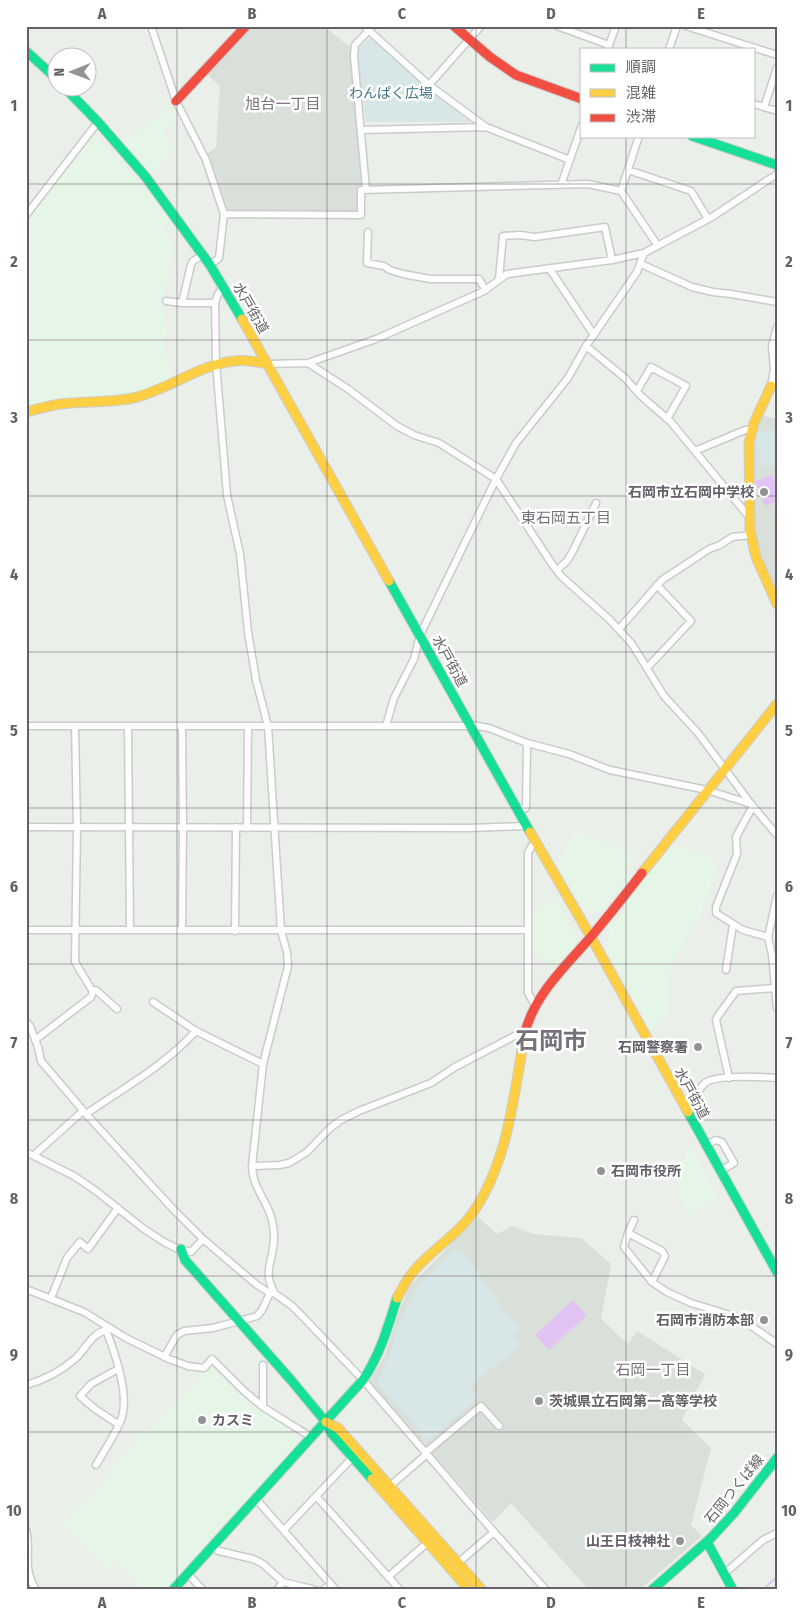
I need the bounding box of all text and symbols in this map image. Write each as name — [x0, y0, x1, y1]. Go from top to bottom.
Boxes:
text: A — [97, 4, 107, 23]
text: B — [248, 4, 257, 23]
text: C — [398, 4, 407, 23]
text: D — [546, 4, 556, 23]
text: E — [697, 4, 705, 23]
north arrow — [48, 48, 98, 98]
legend — [580, 48, 756, 138]
text: 順調 — [626, 58, 656, 76]
text: N — [51, 68, 68, 77]
text: 混雑 — [626, 84, 656, 102]
park label: わんぱく広場 — [349, 85, 433, 102]
district label: 旭台一丁目 — [245, 95, 321, 113]
text: 1 — [11, 96, 17, 115]
text: 1 — [786, 96, 792, 115]
text: 渋滞 — [626, 108, 656, 126]
text: 2 — [9, 252, 18, 271]
text: 2 — [784, 252, 793, 271]
street label: 水戸街道 — [229, 280, 272, 337]
text: 3 — [9, 408, 18, 427]
text: 3 — [784, 408, 793, 427]
place label: 石岡市立石岡中学校 — [628, 484, 754, 501]
marker: 石岡市立石岡中学校 — [758, 486, 770, 498]
district label: 東石岡五丁目 — [521, 509, 611, 527]
text: 4 — [10, 565, 18, 584]
text: 4 — [785, 565, 793, 584]
street label: 水戸街道 — [429, 633, 471, 690]
text: 5 — [10, 721, 18, 740]
text: 5 — [785, 721, 793, 740]
text: 6 — [10, 877, 18, 896]
text: 6 — [785, 877, 793, 896]
district label: 石岡市 — [515, 1027, 587, 1055]
text: 7 — [11, 1033, 18, 1052]
text: 7 — [786, 1033, 793, 1052]
place label: 石岡警察署 — [618, 1039, 688, 1056]
marker: 石岡警察署 — [692, 1041, 704, 1053]
street label: 水戸街道 — [671, 1065, 713, 1122]
place label: 石岡市役所 — [611, 1163, 681, 1180]
marker: 石岡市役所 — [595, 1165, 607, 1177]
text: 8 — [10, 1189, 19, 1208]
text: 8 — [785, 1189, 794, 1208]
place label: 石岡市消防本部 — [656, 1312, 754, 1329]
marker: 石岡市消防本部 — [758, 1314, 770, 1326]
text: 9 — [10, 1345, 18, 1364]
text: 9 — [785, 1345, 793, 1364]
district label: 石岡一丁目 — [615, 1361, 691, 1379]
place label: 茨城県立石岡第一高等学校 — [549, 1393, 717, 1410]
marker: 茨城県立石岡第一高等学校 — [533, 1395, 545, 1407]
place label: カスミ — [212, 1412, 254, 1429]
marker: カスミ — [196, 1414, 208, 1426]
street label: 石岡つくば線 — [701, 1451, 767, 1527]
text: 10 — [6, 1501, 22, 1520]
text: 10 — [781, 1501, 797, 1520]
place label: 山王日枝神社 — [586, 1533, 670, 1550]
marker: 山王日枝神社 — [674, 1535, 686, 1547]
text: A — [97, 1593, 107, 1612]
text: B — [248, 1593, 257, 1612]
text: C — [398, 1593, 407, 1612]
text: D — [546, 1593, 556, 1612]
text: E — [697, 1593, 705, 1612]

